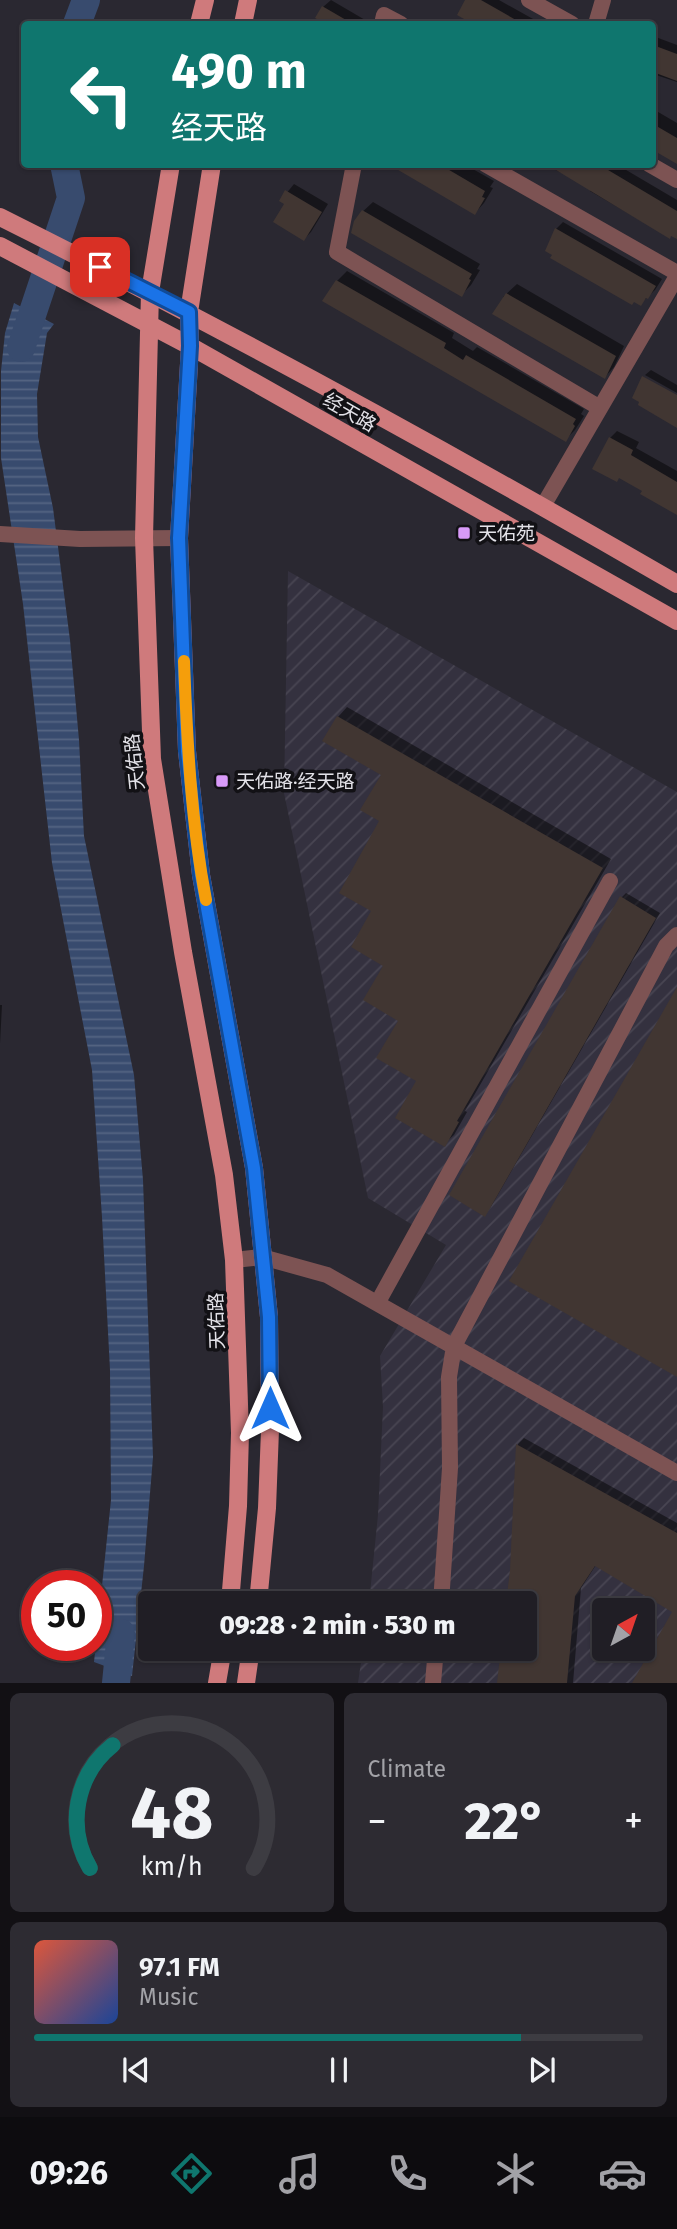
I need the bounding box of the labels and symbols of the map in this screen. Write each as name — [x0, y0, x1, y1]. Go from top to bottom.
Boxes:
pin — [70, 237, 130, 297]
street label: 经天路 — [319, 388, 380, 437]
place label: 天佑苑 — [478, 522, 535, 545]
marker: 天佑苑 — [456, 525, 472, 541]
street label: 天佑路 — [120, 732, 149, 792]
place label: 天佑路·经天路 — [236, 770, 355, 793]
marker: 天佑路·经天路 — [214, 773, 230, 789]
street label: 天佑路 — [204, 1292, 229, 1350]
position arrow — [233, 1371, 307, 1445]
speed limit sign: 50 — [21, 1570, 112, 1661]
north arrow — [592, 1598, 654, 1661]

